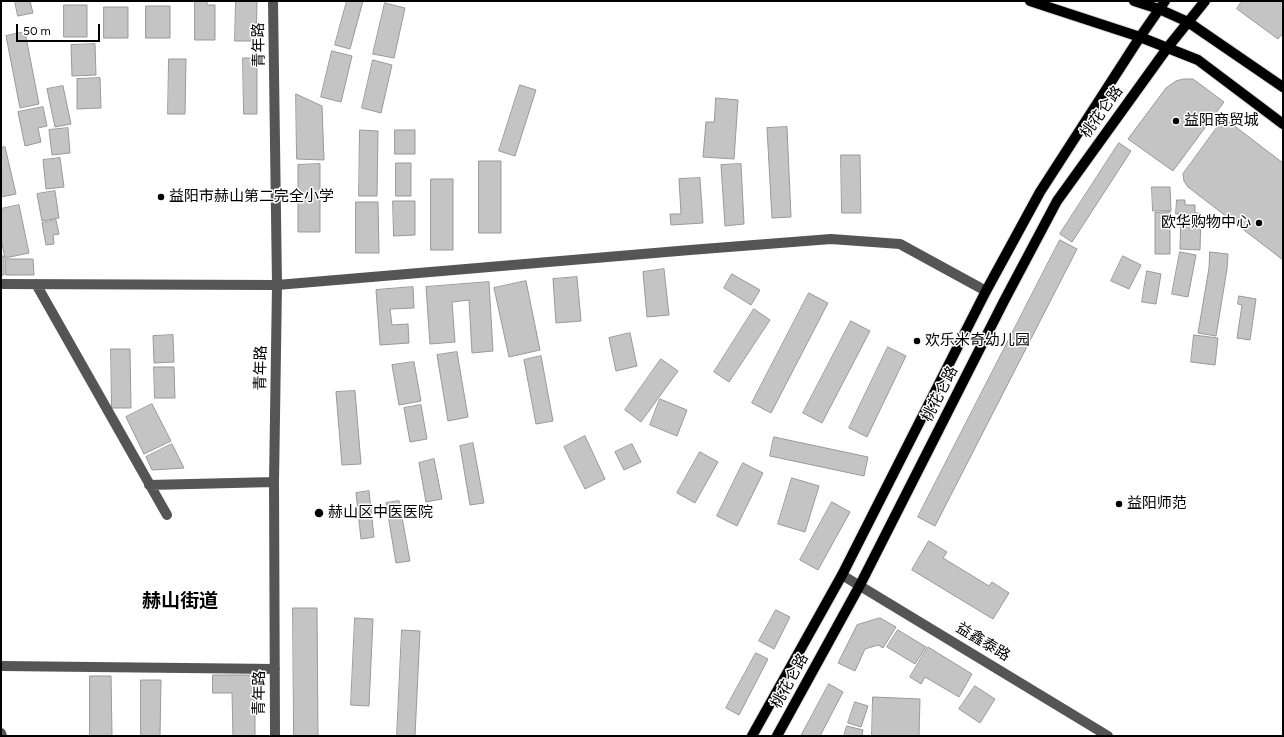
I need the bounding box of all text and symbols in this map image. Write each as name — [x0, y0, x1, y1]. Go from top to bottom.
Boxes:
scale bar — [18, 16, 102, 42]
street label: 青年路 — [250, 22, 268, 68]
text: 50 m — [23, 24, 51, 38]
street label: 桃花仑路 — [1077, 82, 1127, 142]
place label: 益阳商贸城 — [1184, 112, 1259, 130]
marker: 益阳商贸城 — [1171, 116, 1181, 126]
place label: 益阳市赫山第二完全小学 — [169, 188, 334, 206]
marker: 益阳市赫山第二完全小学 — [156, 192, 166, 202]
place label: 欧华购物中心 — [1161, 214, 1251, 232]
marker: 欧华购物中心 — [1254, 218, 1264, 228]
place label: 欢乐米奇幼儿园 — [925, 332, 1030, 350]
marker: 欢乐米奇幼儿园 — [912, 336, 922, 346]
street label: 青年路 — [252, 345, 270, 391]
street label: 桃花仑路 — [918, 363, 962, 425]
place label: 益阳师范 — [1127, 495, 1187, 513]
marker: 益阳师范 — [1114, 499, 1124, 509]
place label: 赫山区中医医院 — [328, 504, 433, 522]
marker: 赫山区中医医院 — [313, 507, 325, 519]
district label: 赫山街道 — [142, 590, 218, 612]
street label: 益鑫泰路 — [953, 619, 1013, 665]
street label: 桃花仑路 — [768, 650, 812, 712]
street label: 青年路 — [251, 671, 269, 715]

